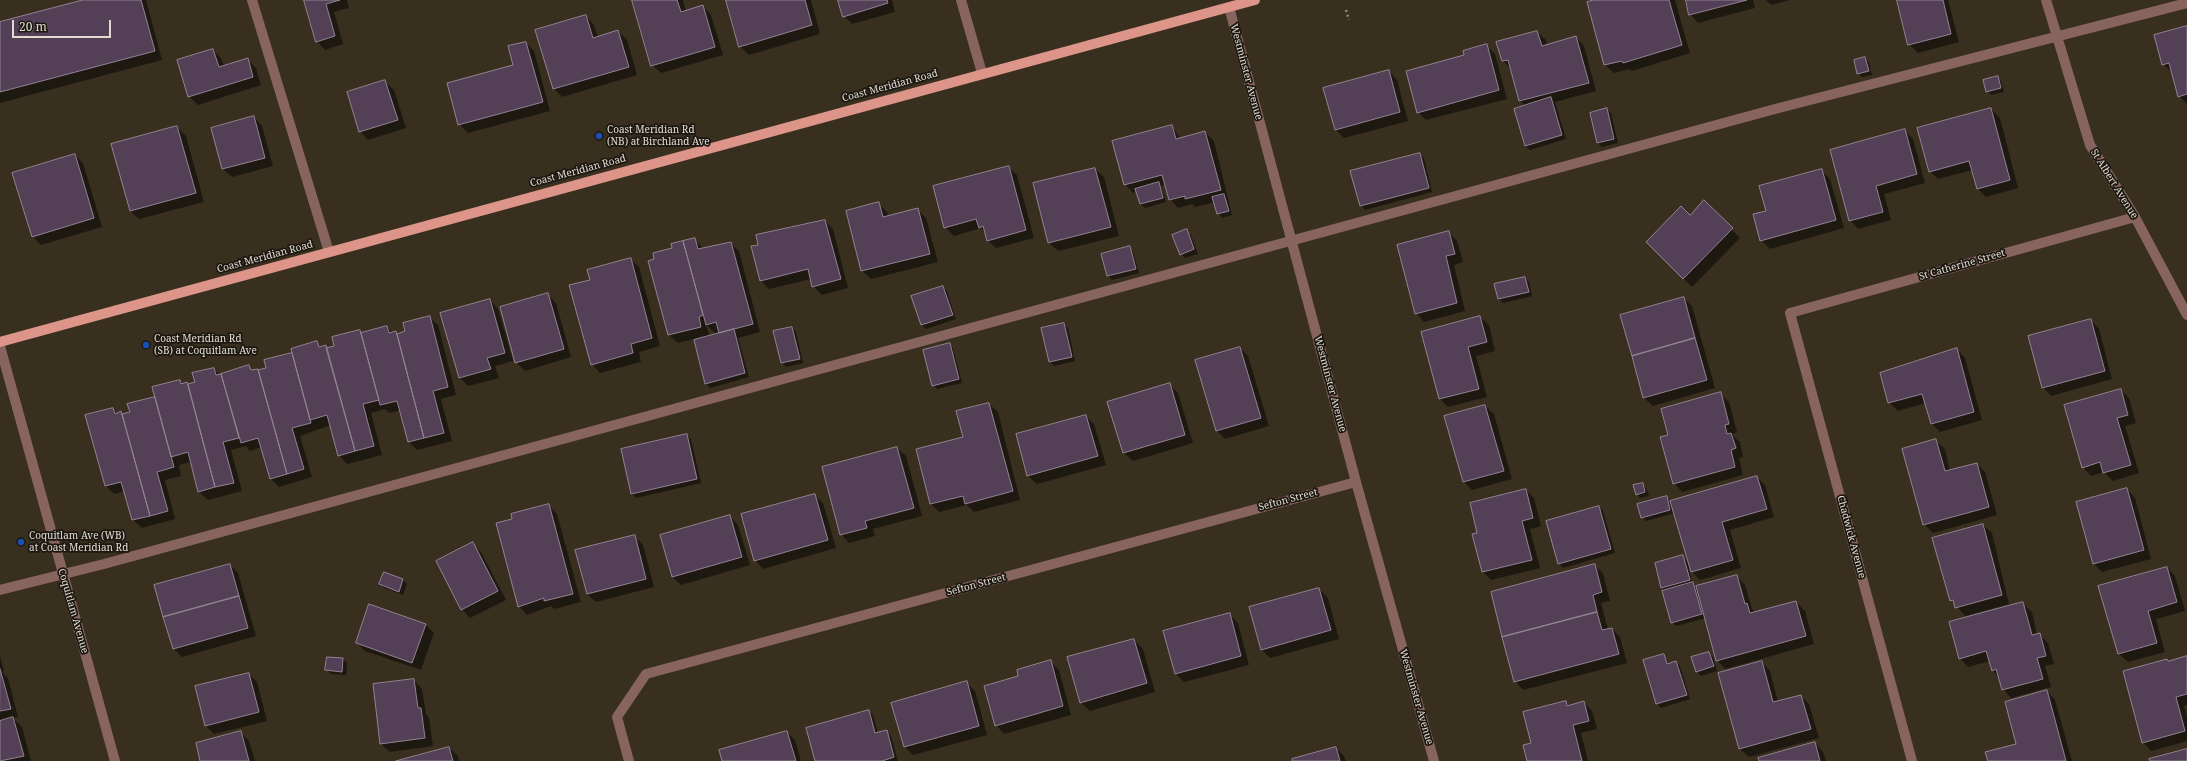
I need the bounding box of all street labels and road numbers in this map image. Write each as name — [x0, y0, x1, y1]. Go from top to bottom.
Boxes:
street label: Westminster Avenue — [1227, 23, 1265, 121]
street label: Coast Meridian Road — [841, 67, 939, 105]
street label: St Albert Avenue — [2088, 147, 2140, 221]
street label: Coast Meridian Road — [529, 152, 627, 190]
street label: Coast Meridian Road — [216, 238, 314, 276]
street label: St Catherine Street — [1918, 247, 2006, 283]
street label: Westminster Avenue — [1311, 335, 1349, 433]
street label: Sefton Street — [1257, 486, 1319, 514]
street label: Chadwick Avenue — [1834, 494, 1868, 580]
street label: Coquitlam Avenue — [55, 567, 91, 655]
street label: Sefton Street — [945, 571, 1007, 599]
street label: Westminster Avenue — [1397, 648, 1435, 746]

